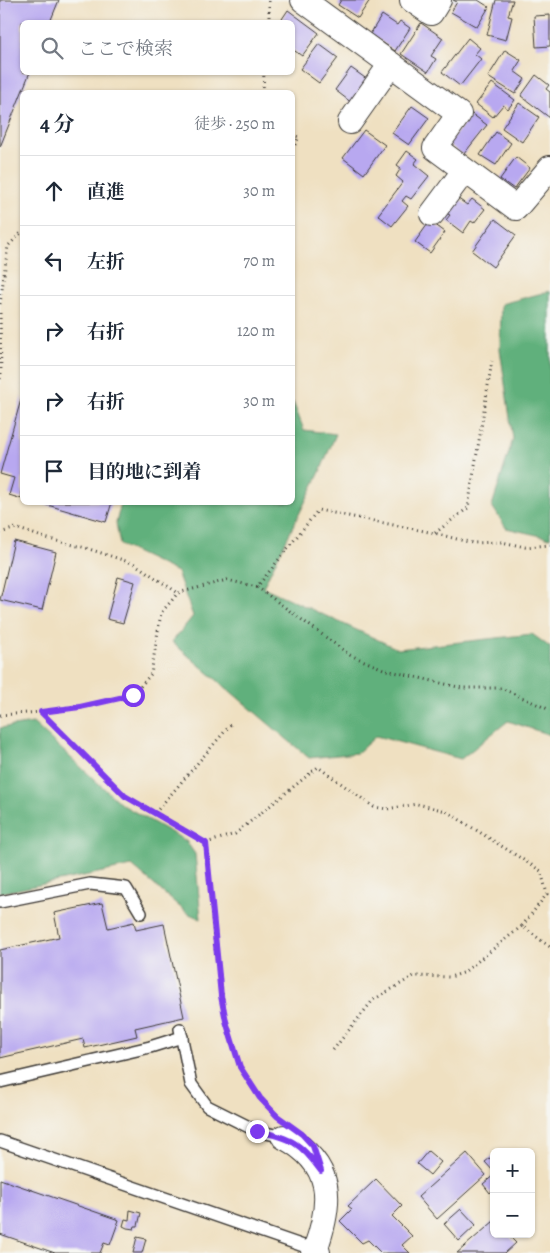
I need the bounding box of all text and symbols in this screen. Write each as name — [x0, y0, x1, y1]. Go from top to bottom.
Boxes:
search box — [20, 20, 295, 75]
icon: search — [38, 34, 66, 62]
text: ここで検索 — [78, 36, 173, 62]
text: 4 分 — [40, 110, 75, 138]
text: 徒歩 · 250 m — [194, 113, 275, 135]
icon: ahead — [40, 177, 68, 205]
text: 直進 — [87, 179, 125, 205]
text: 30 m — [243, 180, 275, 202]
icon: left — [40, 247, 68, 275]
text: 左折 — [87, 249, 125, 275]
text: 70 m — [243, 250, 275, 272]
icon: right — [40, 317, 68, 345]
text: 右折 — [87, 319, 125, 345]
text: 120 m — [237, 320, 275, 342]
icon: right — [40, 387, 68, 415]
text: 右折 — [87, 389, 125, 415]
text: 30 m — [243, 390, 275, 412]
icon: arrive — [40, 457, 68, 485]
text: 目的地に到着 — [87, 459, 201, 485]
route start — [122, 684, 145, 707]
route end — [246, 1120, 269, 1143]
map controls — [490, 1148, 535, 1238]
button: + — [490, 1148, 535, 1193]
button: − — [490, 1193, 535, 1238]

